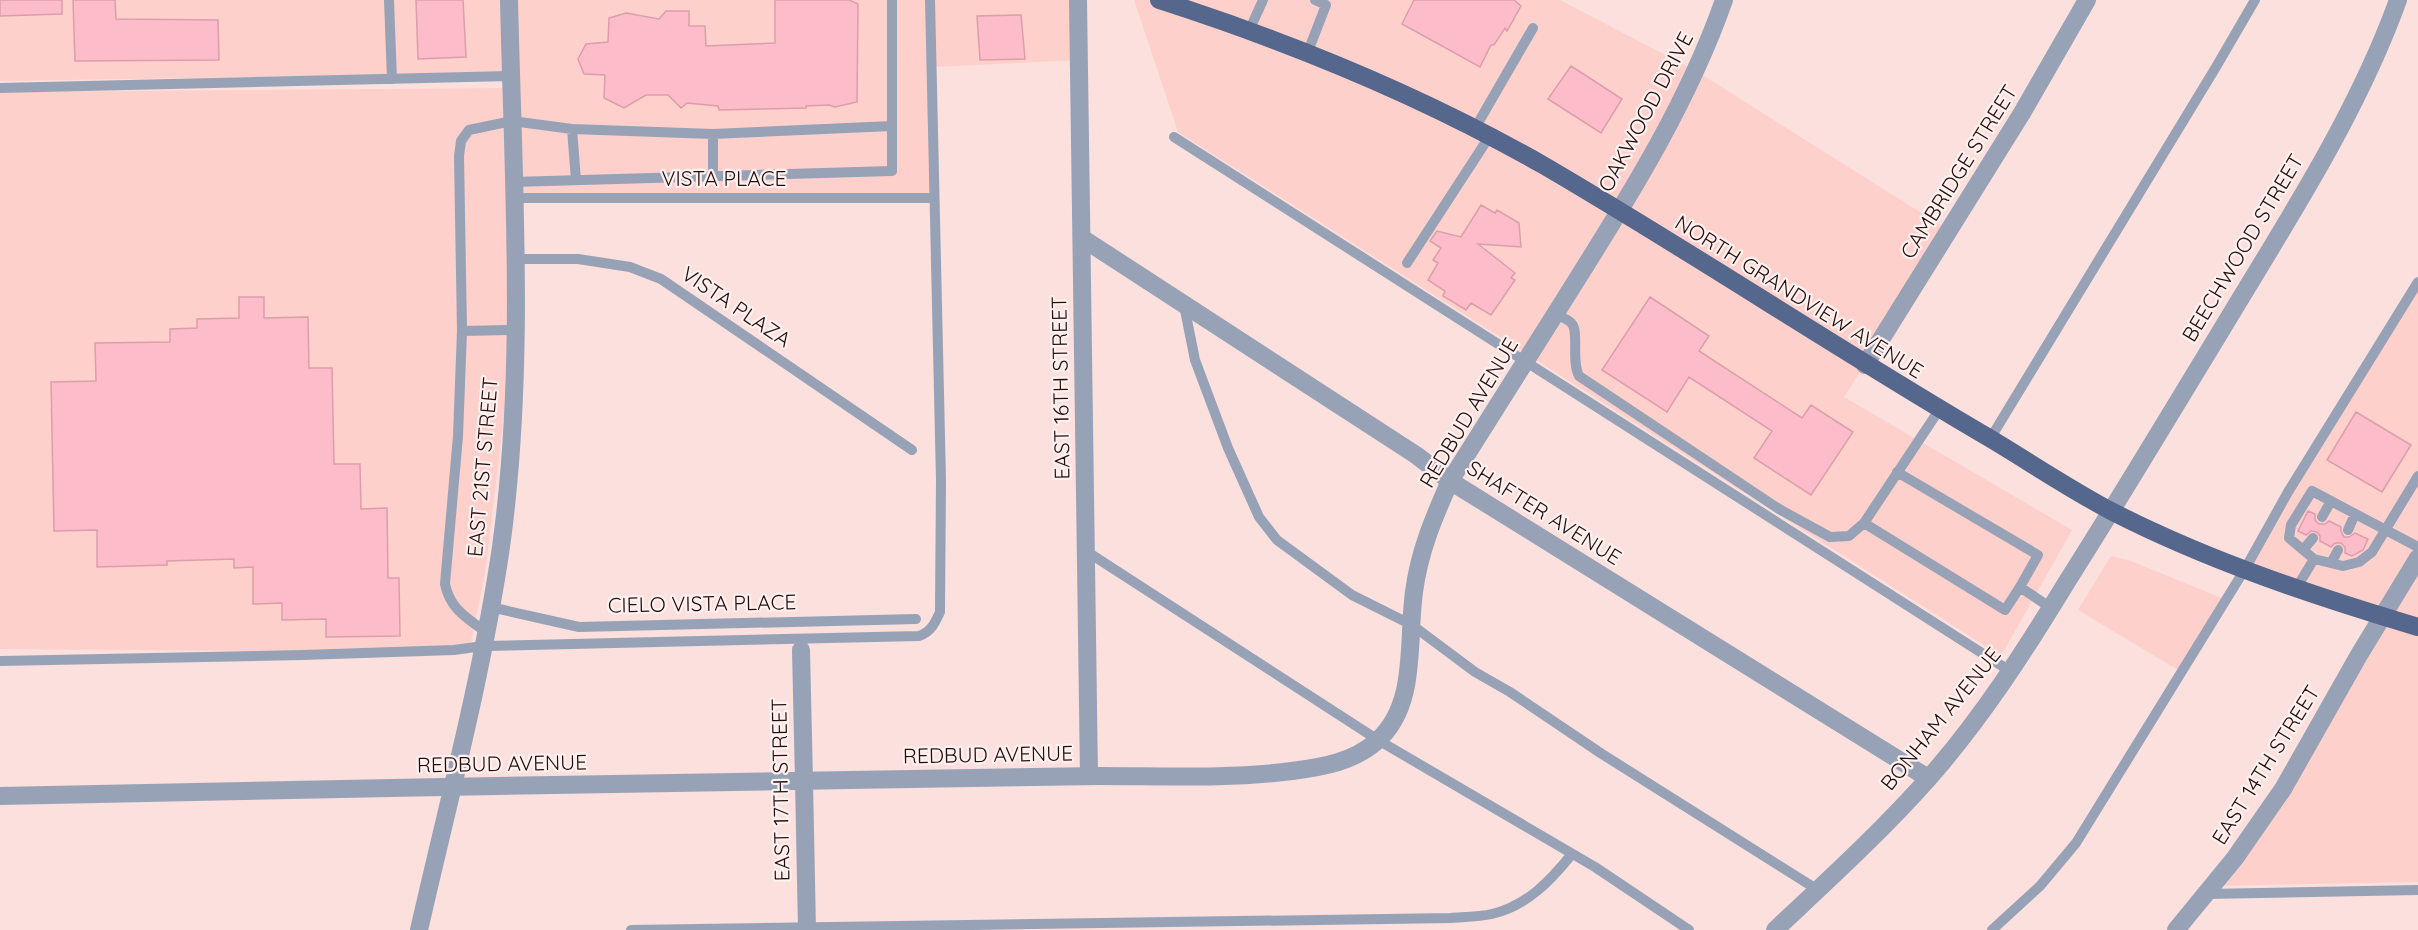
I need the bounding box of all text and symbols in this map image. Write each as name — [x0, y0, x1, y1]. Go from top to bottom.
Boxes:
street label: OAKWOOD DRIVE — [1592, 27, 1698, 196]
street label: CAMBRIDGE STREET — [1894, 80, 2022, 263]
street label: BEECHWOOD STREET — [2176, 149, 2309, 346]
street label: VISTA PLACE — [662, 165, 786, 191]
street label: NORTH GRANDVIEW AVENUE — [1671, 209, 1929, 383]
street label: VISTA PLAZA — [677, 260, 796, 352]
street label: EAST 16TH STREET — [1045, 296, 1075, 480]
street label: REDBUD AVENUE — [1413, 333, 1523, 492]
street label: EAST 21ST STREET — [461, 376, 503, 558]
street label: SHAFTER AVENUE — [1463, 454, 1626, 570]
street label: CIELO VISTA PLACE — [608, 588, 796, 618]
street label: BONHAM AVENUE — [1875, 642, 2006, 795]
street label: EAST 14TH STREET — [2206, 680, 2325, 849]
street label: EAST 17TH STREET — [765, 698, 795, 882]
street label: REDBUD AVENUE — [903, 740, 1073, 768]
street label: REDBUD AVENUE — [417, 749, 587, 777]

